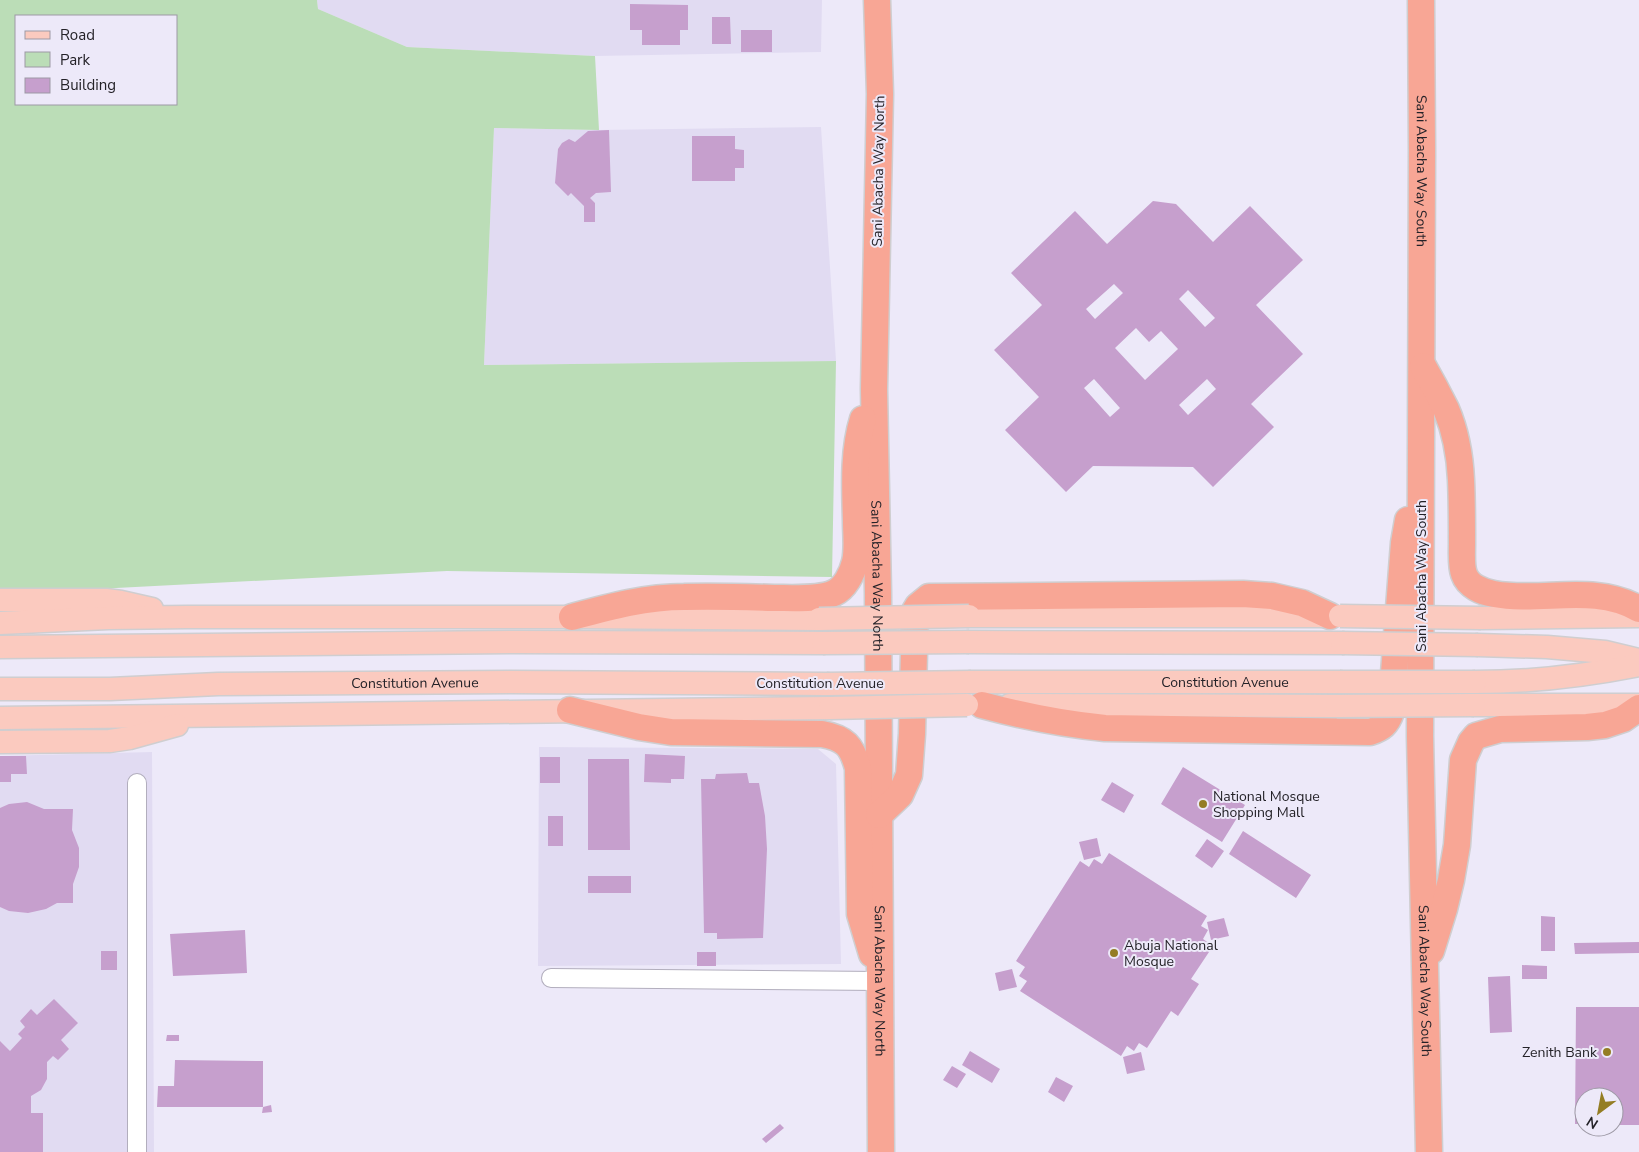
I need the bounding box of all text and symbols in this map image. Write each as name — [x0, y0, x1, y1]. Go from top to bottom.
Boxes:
legend — [15, 15, 178, 105]
text: Road — [60, 25, 95, 45]
text: Park — [60, 50, 90, 70]
text: Building — [60, 75, 116, 95]
street label: Sani Abacha Way North — [868, 95, 889, 247]
street label: Sani Abacha Way South — [1412, 95, 1431, 247]
street label: Sani Abacha Way North — [866, 500, 887, 652]
street label: Sani Abacha Way South — [1412, 500, 1431, 652]
street label: Constitution Avenue — [351, 673, 479, 693]
street label: Constitution Avenue — [1161, 673, 1289, 692]
street label: Constitution Avenue — [756, 674, 884, 693]
place label: National Mosque Shopping Mall — [1213, 787, 1320, 822]
marker: National Mosque Shopping Mall — [1197, 798, 1209, 810]
street label: Sani Abacha Way North — [870, 905, 889, 1057]
street label: Sani Abacha Way South — [1414, 905, 1436, 1057]
place label: Abuja National Mosque — [1124, 936, 1219, 971]
marker: Abuja National Mosque — [1108, 947, 1120, 959]
place label: Zenith Bank — [1522, 1043, 1598, 1062]
marker: Zenith Bank — [1601, 1046, 1613, 1058]
north arrow — [1574, 1087, 1624, 1137]
text: N — [1583, 1112, 1602, 1133]

